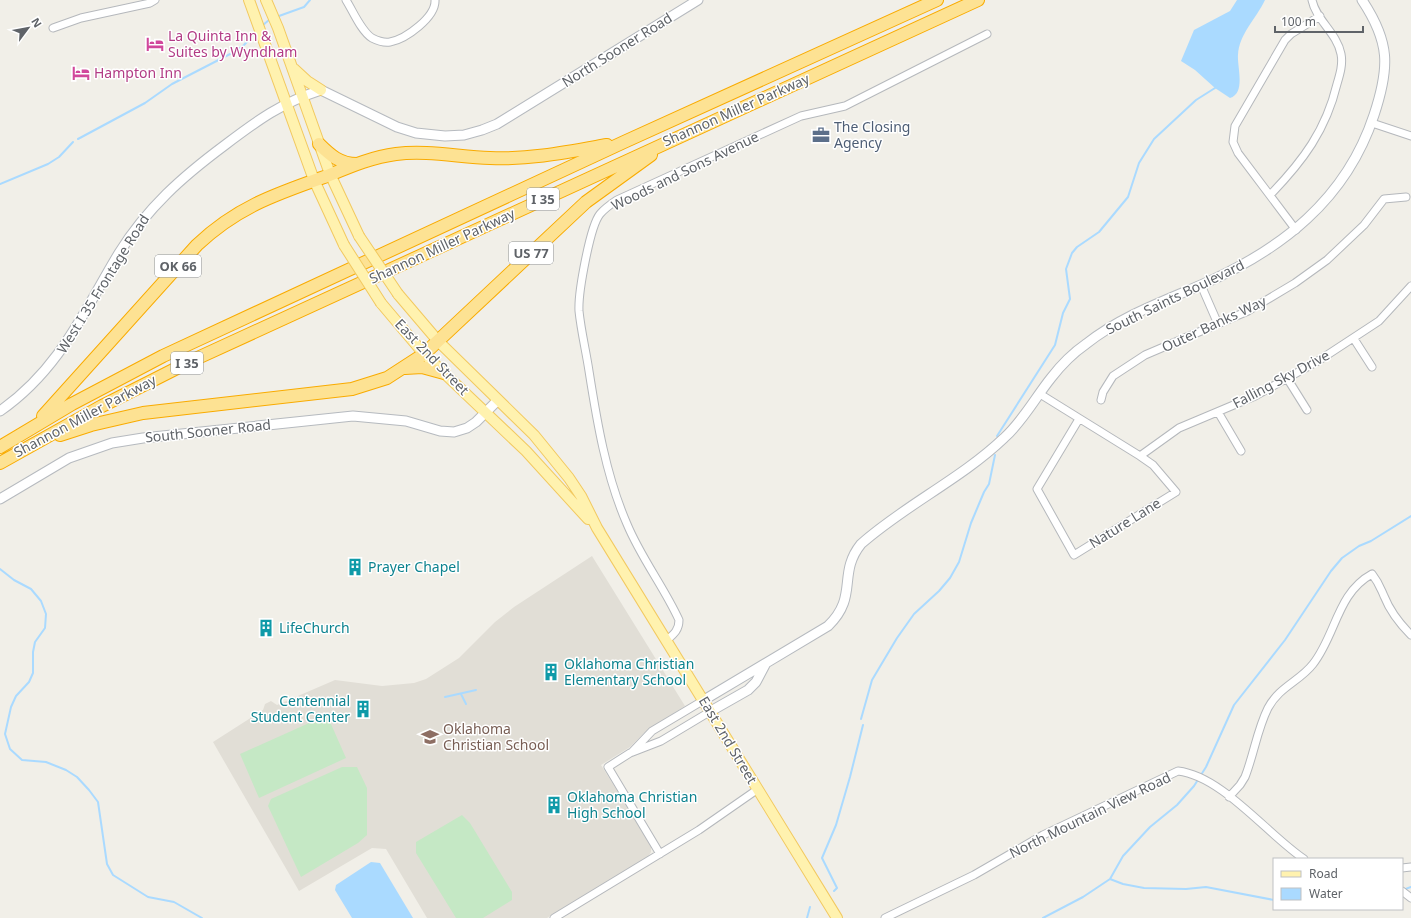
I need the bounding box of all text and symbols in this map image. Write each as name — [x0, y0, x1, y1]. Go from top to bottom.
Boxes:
north arrow — [8, 8, 48, 48]
street label: North Sooner Road — [558, 8, 675, 91]
scale bar — [1275, 8, 1363, 34]
text: 100 m — [1281, 13, 1316, 30]
text: N — [28, 15, 46, 30]
place label: La Quinta Inn & Suites by Wyndham — [168, 26, 297, 61]
hotel icon: La Quinta Inn & Suites by Wyndham — [145, 34, 165, 54]
hotel icon: Hampton Inn — [71, 63, 91, 83]
place label: Hampton Inn — [94, 63, 182, 82]
street label: Shannon Miller Parkway — [659, 68, 813, 150]
place label: The Closing Agency — [834, 117, 910, 152]
office icon: The Closing Agency — [811, 125, 831, 145]
street label: Woods and Sons Avenue — [608, 127, 762, 215]
road number: I 35 — [527, 188, 559, 210]
street label: Shannon Miller Parkway — [366, 203, 518, 288]
street label: West I 35 Frontage Road — [52, 211, 153, 357]
road number: US 77 — [509, 242, 553, 264]
road number: OK 66 — [155, 255, 201, 277]
street label: South Saints Boulevard — [1102, 255, 1247, 338]
street label: Outer Banks Way — [1159, 291, 1270, 356]
street label: East 2nd Street — [391, 314, 474, 399]
street label: Falling Sky Drive — [1229, 345, 1333, 412]
road number: I 35 — [171, 352, 203, 374]
street label: Shannon Miller Parkway — [10, 370, 160, 461]
street label: South Sooner Road — [144, 414, 272, 447]
street label: Nature Lane — [1085, 493, 1164, 552]
building icon: Prayer Chapel — [345, 557, 365, 577]
place label: Prayer Chapel — [368, 557, 460, 576]
building icon: LifeChurch — [256, 618, 276, 638]
place label: LifeChurch — [279, 618, 350, 637]
place label: Oklahoma Christian Elementary School — [564, 654, 694, 689]
building icon: Oklahoma Christian Elementary School — [541, 662, 561, 682]
place label: Centennial Student Center — [251, 691, 350, 726]
street label: East 2nd Street — [695, 692, 762, 787]
building icon: Centennial Student Center — [353, 699, 373, 719]
place label: Oklahoma Christian School — [443, 719, 549, 754]
school or university icon: Oklahoma Christian School — [420, 727, 440, 747]
street label: North Mountain View Road — [1006, 767, 1174, 862]
place label: Oklahoma Christian High School — [567, 787, 697, 822]
building icon: Oklahoma Christian High School — [544, 795, 564, 815]
legend — [1273, 858, 1403, 910]
text: Road — [1309, 865, 1338, 882]
text: Water — [1309, 885, 1343, 902]

